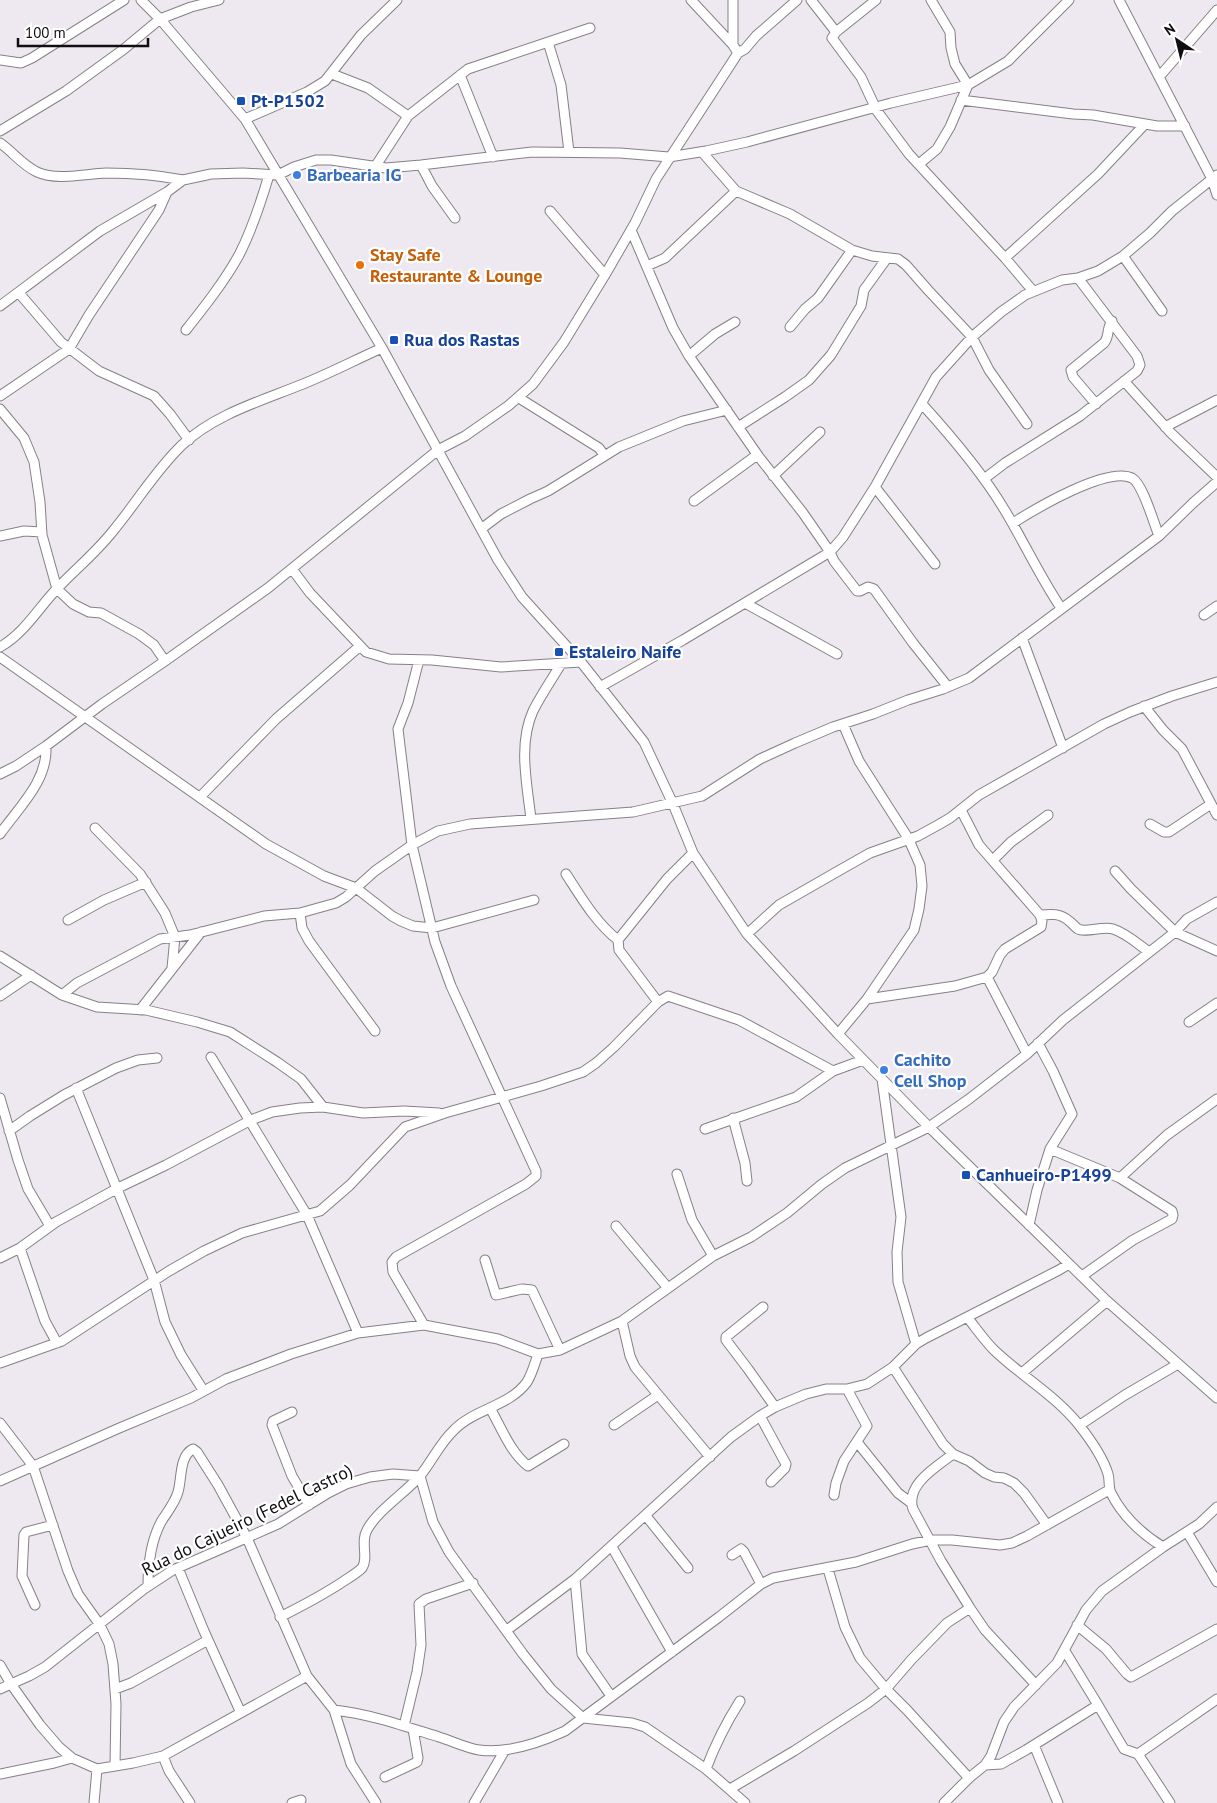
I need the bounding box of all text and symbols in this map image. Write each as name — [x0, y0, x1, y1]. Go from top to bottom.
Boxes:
scale bar — [18, 15, 148, 47]
north arrow — [1152, 15, 1202, 65]
text: N — [1161, 19, 1178, 39]
text: 100 m — [25, 23, 66, 42]
place label: Pt-P1502 — [251, 89, 325, 112]
marker: Pt-P1502 — [235, 95, 247, 107]
place label: Barbearia IG — [307, 163, 401, 186]
marker: Barbearia IG — [291, 169, 303, 181]
place label: Stay Safe Restaurante & Lounge — [370, 243, 542, 287]
marker: Stay Safe Restaurante & Lounge — [354, 259, 366, 271]
place label: Rua dos Rastas — [404, 328, 520, 351]
marker: Rua dos Rastas — [388, 334, 400, 346]
place label: Estaleiro Naife — [569, 640, 681, 663]
marker: Estaleiro Naife — [553, 646, 565, 658]
place label: Cachito Cell Shop — [894, 1048, 967, 1092]
marker: Cachito Cell Shop — [878, 1064, 890, 1076]
place label: Canhueiro-P1499 — [976, 1163, 1112, 1186]
marker: Canhueiro-P1499 — [960, 1169, 972, 1181]
street label: Rua do Cajueiro (Fedel Castro) — [138, 1458, 356, 1581]

